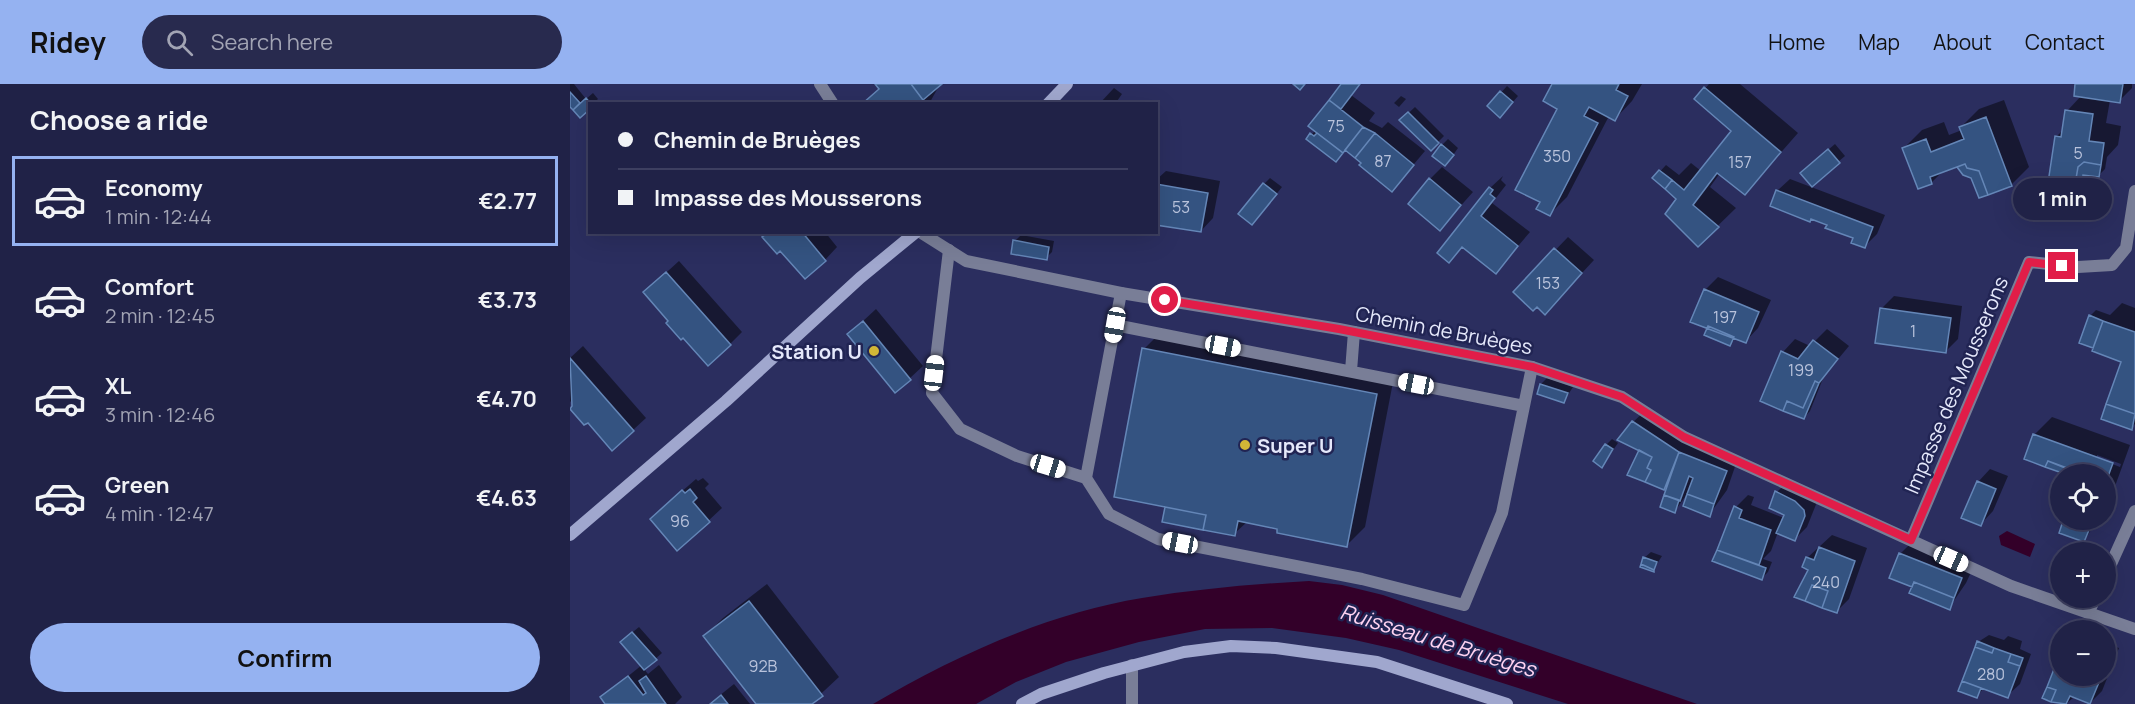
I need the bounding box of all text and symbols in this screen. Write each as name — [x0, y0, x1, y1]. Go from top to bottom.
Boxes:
search box — [142, 15, 562, 69]
text: Ridey — [30, 23, 106, 61]
icon: search — [163, 26, 196, 59]
text: Search here — [211, 27, 333, 57]
text: Home — [1768, 28, 1825, 56]
text: Map — [1858, 28, 1900, 56]
text: About — [1933, 28, 1992, 56]
text: Contact — [2025, 28, 2105, 56]
text: Choose a ride — [30, 101, 208, 138]
house number: 75 — [1327, 115, 1345, 137]
text: Chemin de Bruèges — [654, 125, 861, 155]
house number: 5 — [2073, 142, 2083, 164]
house number: 350 — [1543, 145, 1571, 167]
house number: 87 — [1374, 150, 1392, 172]
house number: 157 — [1728, 151, 1752, 173]
text: Economy — [105, 173, 203, 203]
icon: car — [33, 174, 87, 228]
callout: 1 min — [2012, 179, 2111, 221]
text: Impasse des Mousserons — [654, 183, 922, 213]
text: 1 min — [2038, 185, 2087, 212]
text: €2.77 — [479, 186, 537, 216]
house number: 53 — [1172, 196, 1190, 218]
text: 1 min · 12:44 — [105, 203, 212, 230]
route end — [2048, 252, 2075, 279]
text: Comfort — [105, 272, 194, 302]
house number: 153 — [1536, 272, 1560, 294]
street label: Impasse des Mousserons — [1898, 272, 2014, 498]
icon: car — [33, 273, 87, 327]
text: €3.73 — [478, 285, 537, 315]
route start — [1151, 286, 1178, 313]
street label: Chemin de Bruèges — [1353, 300, 1535, 360]
text: 2 min · 12:45 — [105, 302, 215, 329]
car — [1103, 306, 1127, 344]
house number: 197 — [1713, 306, 1737, 328]
house number: 1 — [1910, 320, 1916, 342]
car — [1204, 334, 1242, 358]
place label: Station U — [771, 338, 862, 365]
marker: Station U — [867, 344, 881, 358]
car — [923, 354, 945, 392]
house number: 199 — [1788, 359, 1814, 381]
text: XL — [105, 371, 131, 401]
icon: car — [33, 372, 87, 426]
car — [1397, 372, 1435, 396]
text: €4.70 — [477, 384, 537, 414]
text: 3 min · 12:46 — [105, 401, 215, 428]
place label: Super U — [1257, 432, 1333, 459]
marker: Super U — [1238, 438, 1252, 452]
car — [1028, 452, 1068, 480]
map controls — [2050, 464, 2116, 686]
button: locate — [2050, 464, 2116, 530]
text: Green — [105, 470, 170, 500]
icon: car — [33, 471, 87, 525]
text: €4.63 — [476, 483, 537, 513]
text: 4 min · 12:47 — [105, 500, 214, 527]
house number: 96 — [670, 510, 690, 532]
car — [1161, 531, 1199, 555]
button: + — [2050, 542, 2116, 608]
car — [1931, 543, 1971, 575]
house number: 240 — [1812, 571, 1840, 593]
water label: Ruisseau de Bruèges — [1337, 597, 1541, 684]
button: − — [2050, 620, 2116, 686]
button: Confirm — [30, 623, 540, 692]
house number: 92B — [749, 655, 778, 677]
house number: 280 — [1977, 663, 2005, 685]

